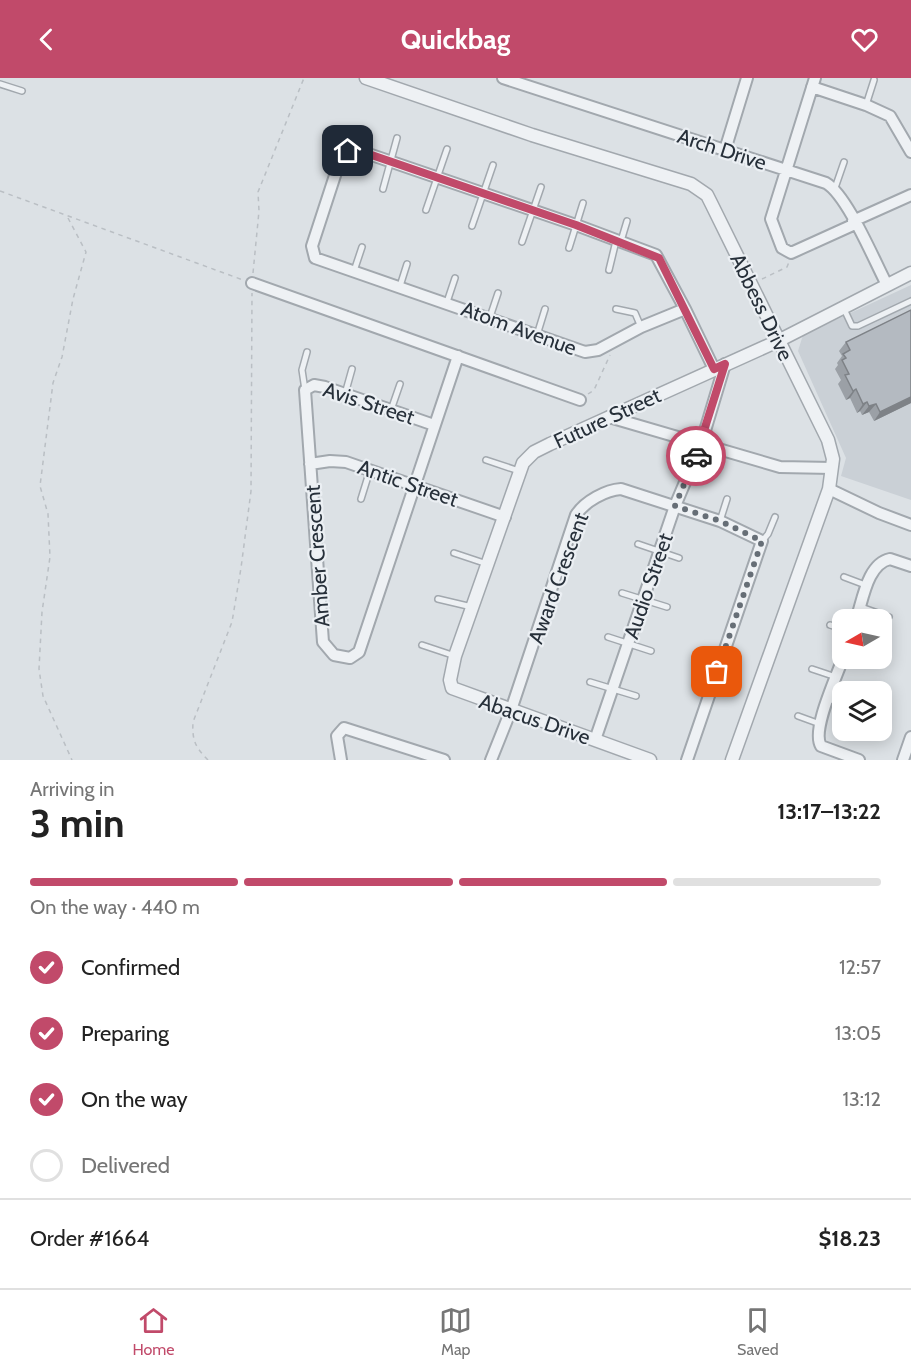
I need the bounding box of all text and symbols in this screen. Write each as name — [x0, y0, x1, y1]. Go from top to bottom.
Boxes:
icon: back — [30, 23, 63, 56]
text: Quickbag — [401, 23, 510, 56]
icon: heart — [848, 23, 881, 56]
street label: Arch Drive — [674, 123, 770, 175]
pin — [322, 125, 373, 176]
icon: home — [331, 134, 364, 167]
street label: Abbess Drive — [725, 249, 799, 365]
street label: Atom Avenue — [458, 296, 580, 360]
street label: Avis Street — [320, 377, 418, 429]
street label: Future Street — [550, 382, 664, 454]
courier — [666, 426, 726, 486]
icon: car — [680, 440, 713, 473]
street label: Antic Street — [355, 454, 461, 512]
street label: Amber Crescent — [300, 484, 334, 628]
street label: Award Crescent — [523, 509, 593, 647]
street label: Audio Street — [618, 530, 678, 642]
north arrow — [832, 609, 892, 669]
map controls — [832, 609, 892, 741]
pin — [691, 646, 742, 697]
icon: bag — [700, 655, 733, 688]
button: layers — [832, 681, 892, 741]
street label: Abacus Drive — [476, 688, 594, 750]
text: Arriving in — [30, 777, 114, 801]
text: 13:17–13:22 — [777, 798, 881, 825]
text: 3 min — [30, 799, 125, 847]
text: On the way · 440 m — [30, 895, 200, 919]
icon: check — [30, 951, 63, 984]
text: Confirmed — [81, 954, 180, 981]
text: 12:57 — [839, 955, 881, 979]
icon: check — [30, 1017, 63, 1050]
text: Preparing — [81, 1020, 169, 1047]
text: 13:05 — [835, 1021, 881, 1045]
icon: check — [30, 1083, 63, 1116]
text: On the way — [81, 1086, 188, 1113]
text: 13:12 — [843, 1087, 881, 1111]
text: Delivered — [81, 1152, 170, 1179]
text: Order #1664 — [30, 1225, 149, 1252]
text: $18.23 — [818, 1225, 881, 1252]
tab: Home — [132, 1304, 175, 1359]
tab: Map — [439, 1304, 472, 1359]
tab: Saved — [737, 1304, 779, 1359]

